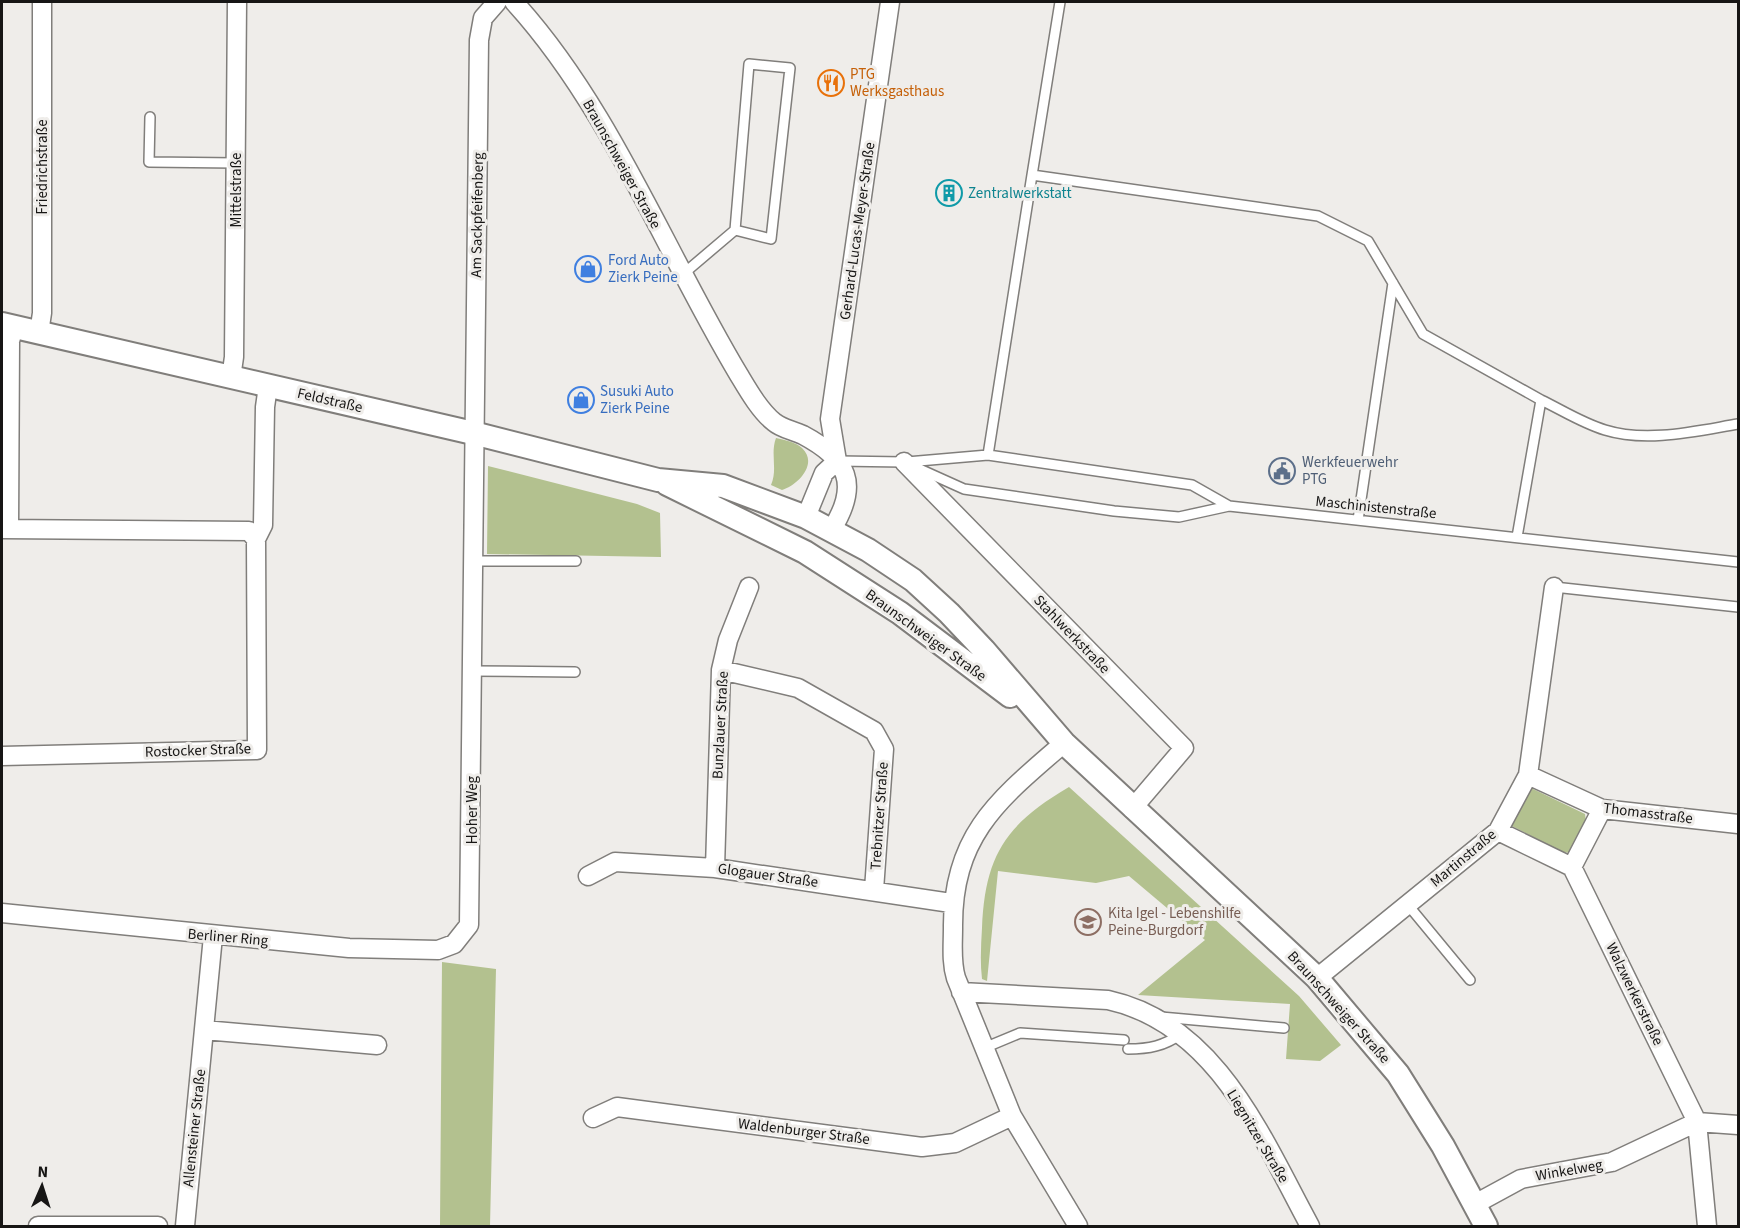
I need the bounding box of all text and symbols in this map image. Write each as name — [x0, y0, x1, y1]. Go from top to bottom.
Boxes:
place label: PTG Werksgasthaus — [850, 64, 944, 102]
restaurant icon: PTG Werksgasthaus — [816, 68, 846, 98]
street label: Braunschweiger Straße — [577, 96, 666, 233]
street label: Friedrichstraße — [32, 119, 53, 215]
street label: Gerhard-Lucas-Meyer-Straße — [835, 141, 880, 321]
street label: Mittelstraße — [226, 152, 247, 228]
street label: Am Sackpfeifenberg — [466, 152, 489, 278]
building icon: Zentralwerkstatt — [934, 178, 964, 208]
place label: Zentralwerkstatt — [968, 183, 1071, 204]
place label: Ford Auto Zierk Peine — [608, 250, 678, 288]
shop icon: Ford Auto Zierk Peine — [573, 254, 603, 284]
place label: Susuki Auto Zierk Peine — [600, 381, 674, 419]
street label: Feldstraße — [295, 383, 365, 418]
shop icon: Susuki Auto Zierk Peine — [566, 385, 596, 415]
place label: Werkfeuerwehr PTG — [1302, 452, 1399, 490]
public building icon: Werkfeuerwehr PTG — [1267, 456, 1297, 486]
street label: Maschinistenstraße — [1314, 491, 1437, 524]
street label: Braunschweiger Straße — [861, 584, 991, 687]
street label: Stahlwerkstraße — [1029, 590, 1115, 678]
street label: Bunzlauer Straße — [707, 671, 734, 779]
street label: Rostocker Straße — [145, 738, 252, 763]
street label: Trebnitzer Straße — [865, 761, 894, 871]
street label: Hoher Weg — [462, 775, 483, 844]
street label: Thomasstraße — [1602, 798, 1694, 829]
street label: Martinstraße — [1426, 825, 1501, 892]
street label: Glogauer Straße — [716, 858, 819, 893]
place label: Kita Igel - Lebenshilfe Peine-Burgdorf — [1108, 903, 1241, 941]
school or university icon: Kita Igel - Lebenshilfe Peine-Burgdorf — [1073, 907, 1103, 937]
street label: Berliner Ring — [187, 924, 270, 952]
street label: Walzwerkerstraße — [1601, 939, 1669, 1049]
street label: Braunschweiger Straße — [1282, 946, 1395, 1068]
street label: Allensteiner Straße — [178, 1068, 211, 1188]
street label: Liegnitzer Straße — [1221, 1085, 1294, 1187]
street label: Waldenburger Straße — [737, 1113, 871, 1150]
street label: Winkelweg — [1534, 1154, 1605, 1187]
north arrow — [12, 1156, 72, 1216]
text: N — [37, 1161, 49, 1183]

